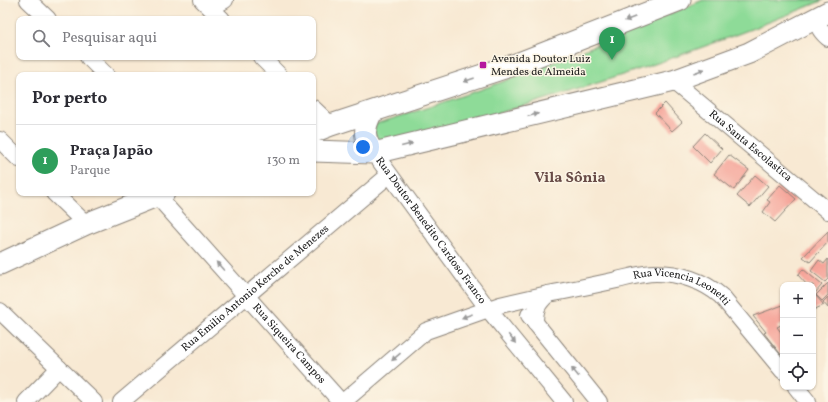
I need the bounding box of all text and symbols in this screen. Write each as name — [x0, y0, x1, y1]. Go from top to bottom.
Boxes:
search box — [16, 16, 316, 60]
one-way arrow — [624, 17, 636, 23]
icon: search — [30, 27, 52, 49]
pin: 1 — [599, 27, 625, 60]
text: Pesquisar aqui — [62, 28, 157, 49]
place label: Avenida Doutor Luiz Mendes de Almeida — [491, 52, 591, 80]
marker: Avenida Doutor Luiz Mendes de Almeida — [478, 60, 488, 70]
one-way arrow — [694, 67, 706, 73]
one-way arrow — [463, 77, 475, 83]
text: Por perto — [32, 87, 107, 110]
street label: Rua Santa Escolastica — [706, 107, 796, 185]
one-way arrow — [527, 111, 539, 117]
your location — [353, 137, 373, 157]
text: Praça Japão — [70, 141, 153, 162]
one-way arrow — [401, 142, 413, 148]
text: 1 — [42, 152, 48, 170]
text: 130 m — [267, 152, 300, 170]
street label: Rua Doutor Benedito Cardoso Franco — [372, 154, 489, 307]
text: Parque — [70, 162, 110, 180]
district label: Vila Sônia — [534, 168, 606, 189]
street label: Rua Emilio Antonio Kerche de Menezes — [178, 221, 333, 355]
one-way arrow — [215, 261, 225, 271]
street label: Rua Vicencia Leonetti — [632, 265, 734, 309]
map controls — [780, 282, 816, 390]
button: + — [780, 282, 816, 318]
street label: Rua Siqueira Campos — [249, 300, 329, 387]
one-way arrow — [461, 314, 473, 320]
button: − — [780, 318, 816, 354]
one-way arrow — [508, 334, 517, 345]
one-way arrow — [391, 352, 402, 361]
button: locate — [780, 354, 816, 390]
one-way arrow — [570, 366, 579, 377]

